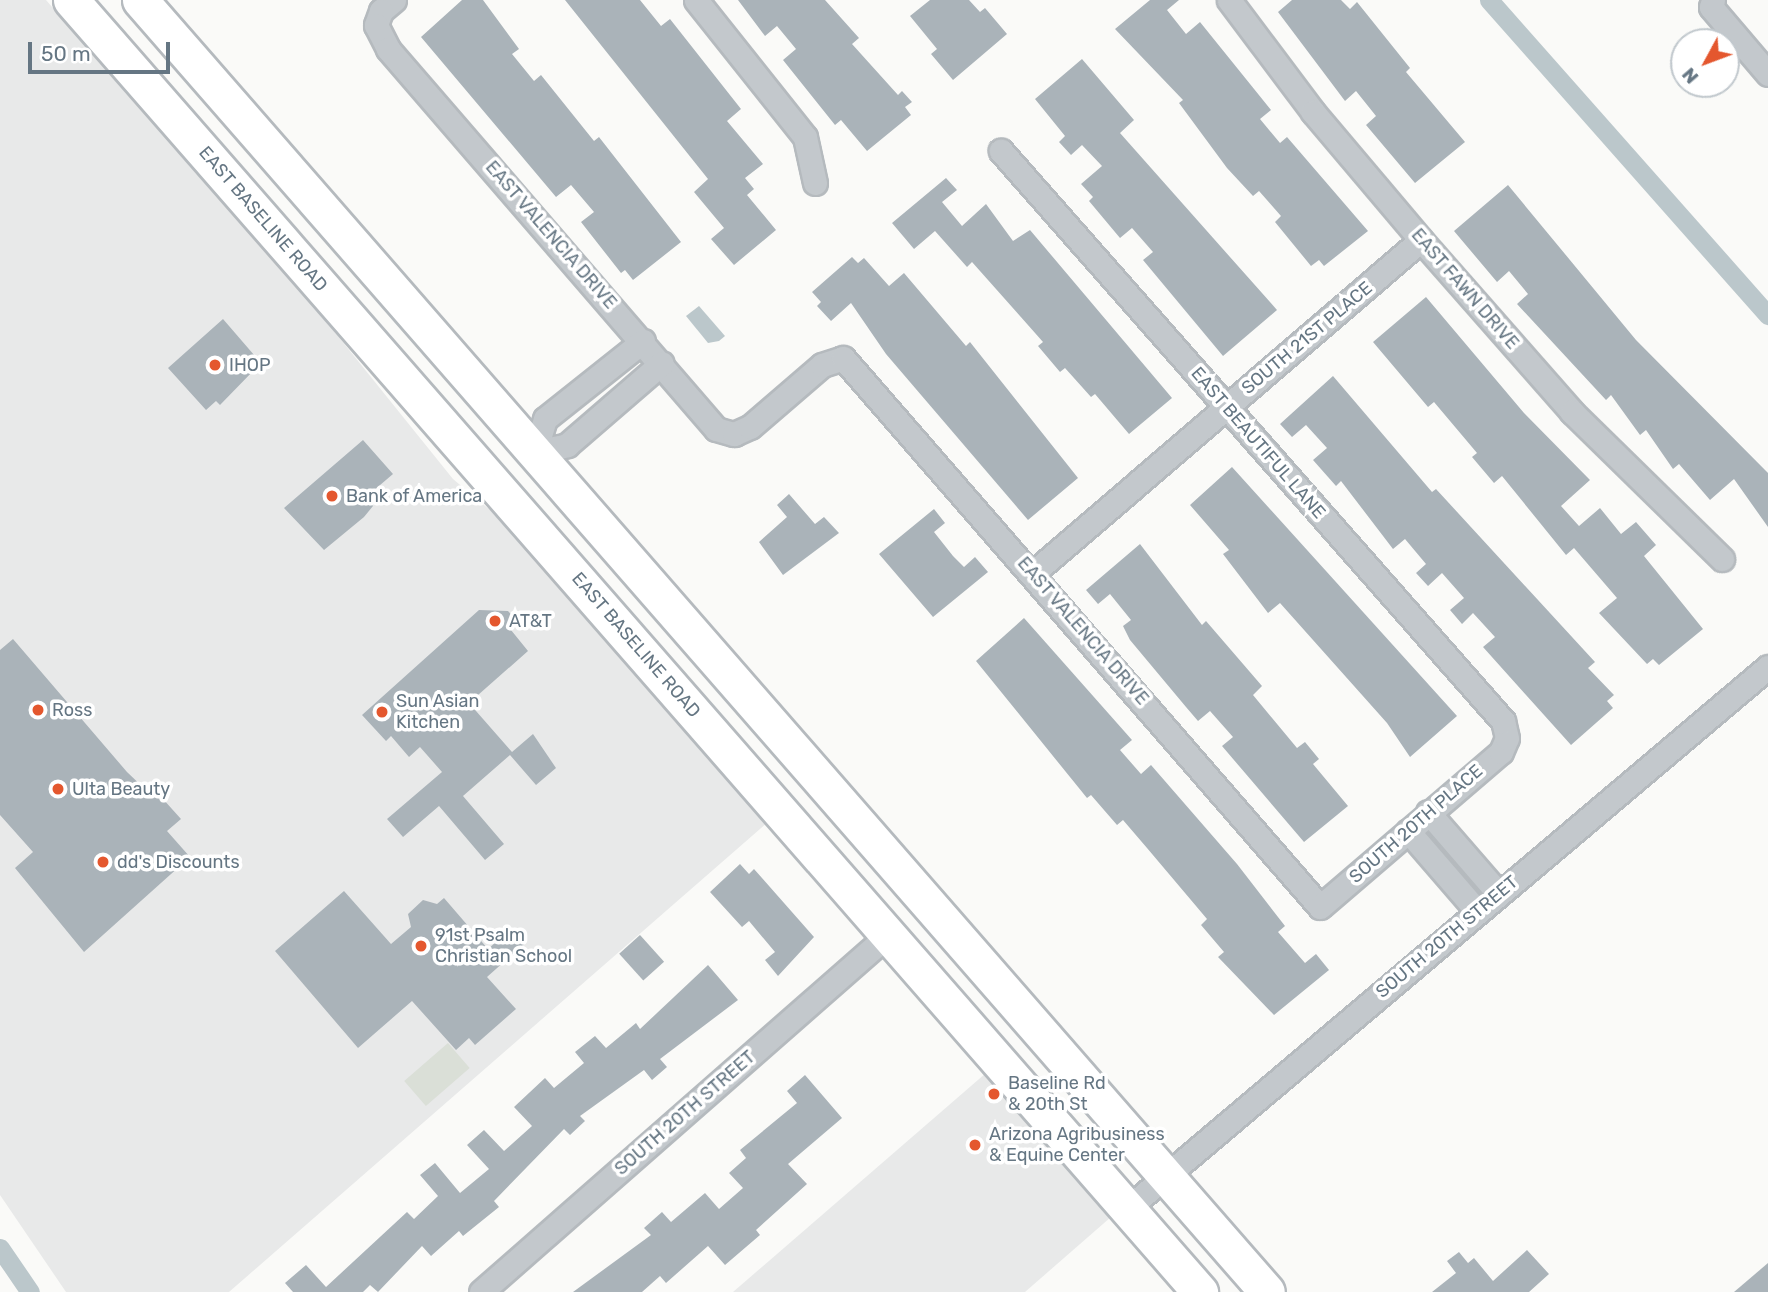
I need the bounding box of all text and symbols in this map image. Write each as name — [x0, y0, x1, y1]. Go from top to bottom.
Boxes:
scale bar — [32, 28, 173, 72]
north arrow — [1670, 28, 1740, 98]
text: 50 m — [41, 41, 91, 66]
text: N — [1677, 63, 1703, 89]
street label: EAST BASELINE ROAD — [194, 142, 332, 296]
street label: EAST VALENCIA DRIVE — [480, 156, 622, 314]
street label: EAST FAWN DRIVE — [1407, 224, 1523, 354]
street label: SOUTH 21ST PLACE — [1237, 277, 1377, 399]
place label: IHOP — [229, 354, 271, 376]
marker: IHOP — [207, 357, 223, 373]
street label: EAST BEAUTIFUL LANE — [1186, 362, 1330, 524]
place label: Bank of America — [346, 485, 483, 507]
marker: Bank of America — [324, 488, 340, 504]
street label: EAST VALENCIA DRIVE — [1012, 552, 1154, 710]
street label: EAST BASELINE ROAD — [567, 568, 705, 722]
place label: AT&T — [509, 610, 552, 632]
marker: AT&T — [487, 613, 503, 629]
place label: Sun Asian Kitchen — [396, 691, 480, 734]
place label: Ross — [52, 699, 92, 721]
marker: Ross — [30, 702, 46, 718]
marker: Sun Asian Kitchen — [374, 704, 390, 720]
street label: SOUTH 20TH PLACE — [1345, 760, 1487, 888]
place label: Ulta Beauty — [72, 778, 170, 800]
marker: Ulta Beauty — [50, 781, 66, 797]
place label: dd's Discounts — [117, 851, 240, 873]
marker: dd's Discounts — [95, 854, 111, 870]
street label: SOUTH 20TH STREET — [1372, 871, 1522, 1003]
place label: 91st Psalm Christian School — [435, 925, 572, 968]
marker: 91st Psalm Christian School — [413, 938, 429, 954]
street label: SOUTH 20TH STREET — [610, 1046, 760, 1180]
place label: Baseline Rd & 20th St — [1008, 1073, 1106, 1116]
marker: Baseline Rd & 20th St — [986, 1086, 1002, 1102]
place label: Arizona Agribusiness & Equine Center — [989, 1124, 1165, 1166]
marker: Arizona Agribusiness & Equine Center — [967, 1137, 983, 1153]

